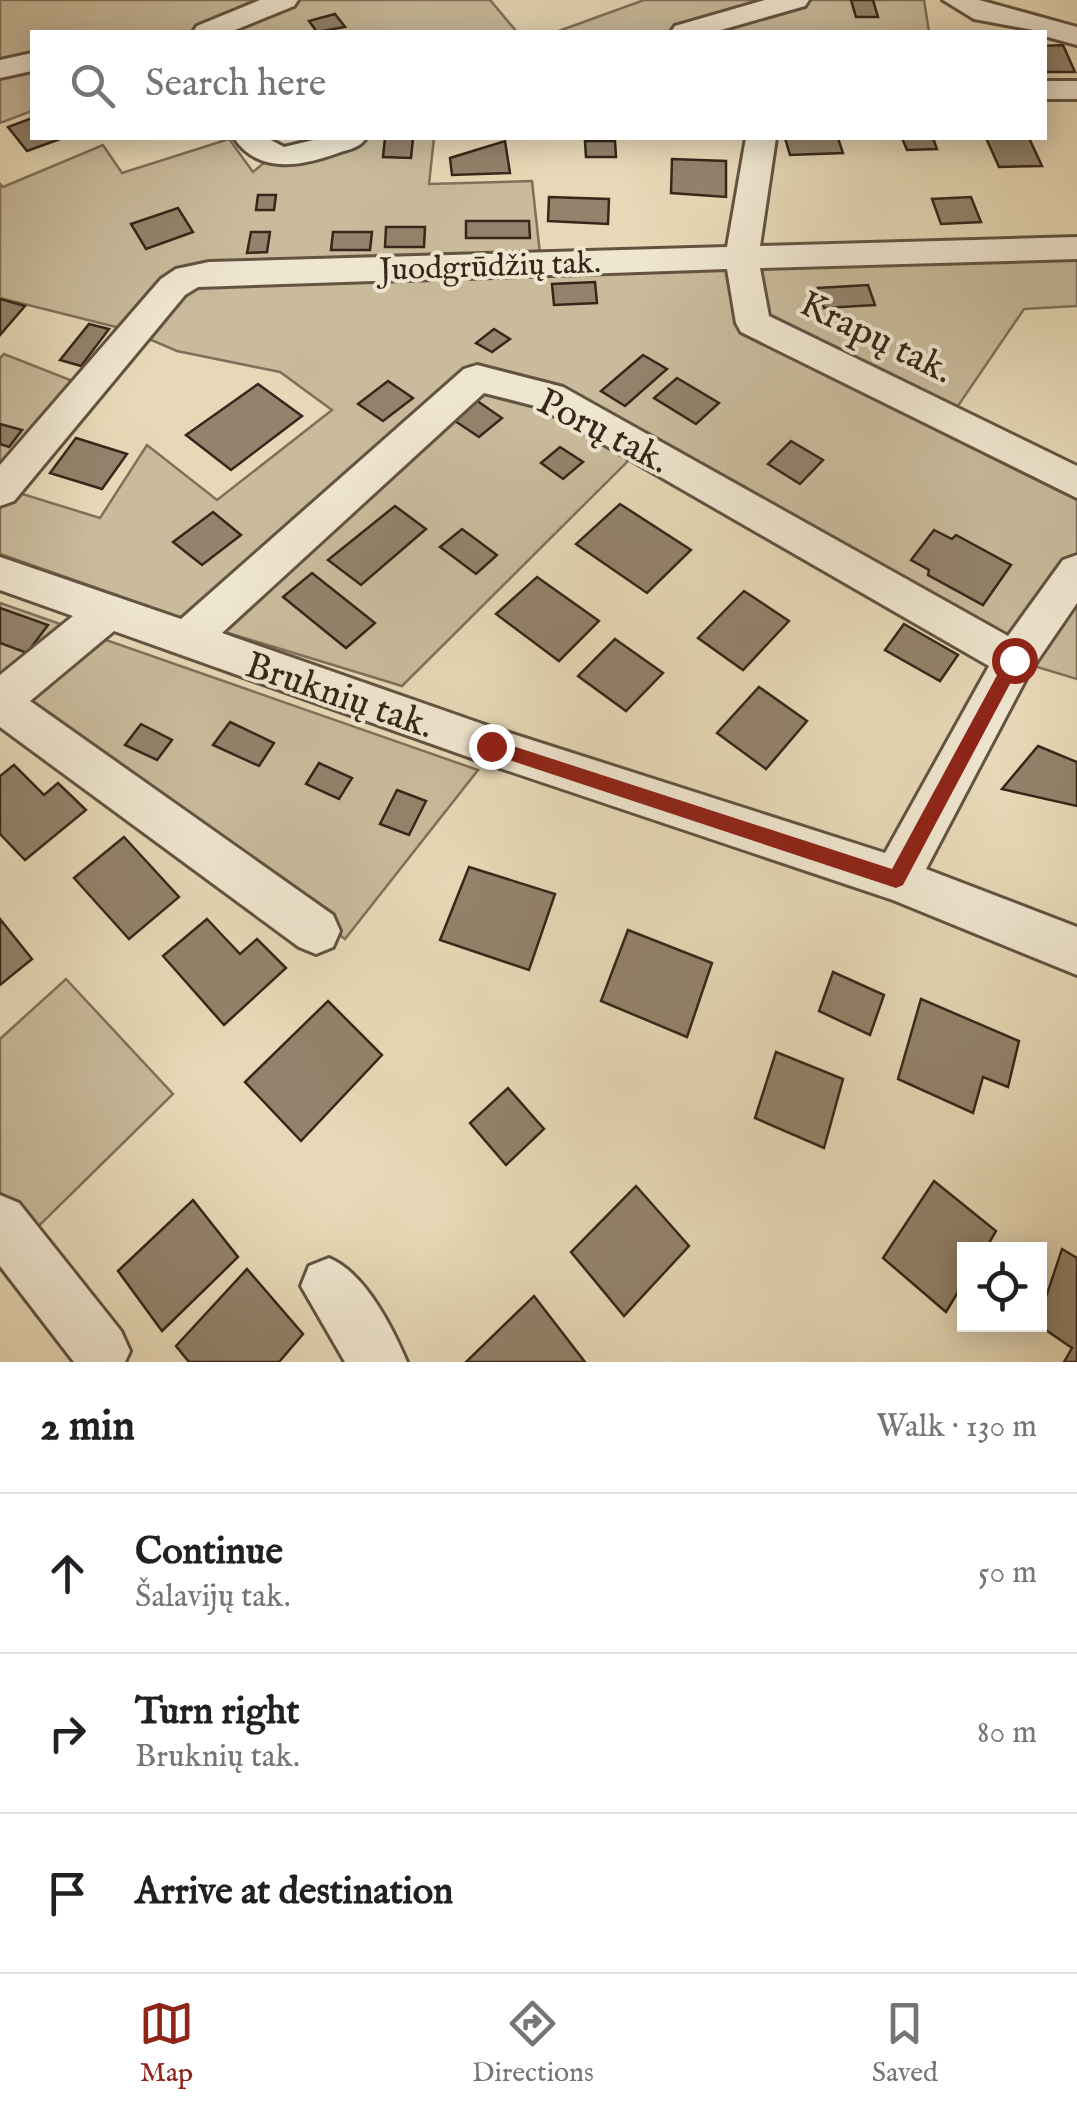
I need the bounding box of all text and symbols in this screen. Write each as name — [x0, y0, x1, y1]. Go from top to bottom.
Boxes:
search box — [30, 30, 1047, 140]
icon: search — [65, 58, 120, 113]
text: Search here — [145, 61, 326, 109]
street label: Juodgrūdžių tak. — [376, 243, 602, 292]
street label: Krapų tak. — [791, 281, 960, 396]
street label: Porų tak. — [528, 379, 677, 486]
route start — [992, 638, 1038, 684]
street label: Bruknių tak. — [239, 642, 439, 751]
route end — [469, 724, 515, 770]
map controls — [957, 1242, 1047, 1332]
button: locate — [957, 1242, 1047, 1332]
text: 2 min — [40, 1401, 135, 1454]
text: Walk · 130 m — [876, 1407, 1037, 1448]
text: Continue — [135, 1529, 283, 1577]
icon: ahead — [40, 1546, 95, 1601]
text: 50 m — [978, 1553, 1037, 1594]
text: Šalavijų tak. — [135, 1577, 291, 1618]
text: Turn right — [135, 1689, 299, 1737]
icon: right — [40, 1706, 95, 1761]
text: 80 m — [977, 1713, 1037, 1754]
text: Bruknių tak. — [135, 1737, 300, 1778]
icon: arrive — [40, 1866, 95, 1921]
text: Arrive at destination — [135, 1869, 453, 1917]
tab: Map — [139, 1996, 194, 2091]
tab: Directions — [472, 1996, 594, 2091]
tab: Saved — [872, 1996, 938, 2091]

